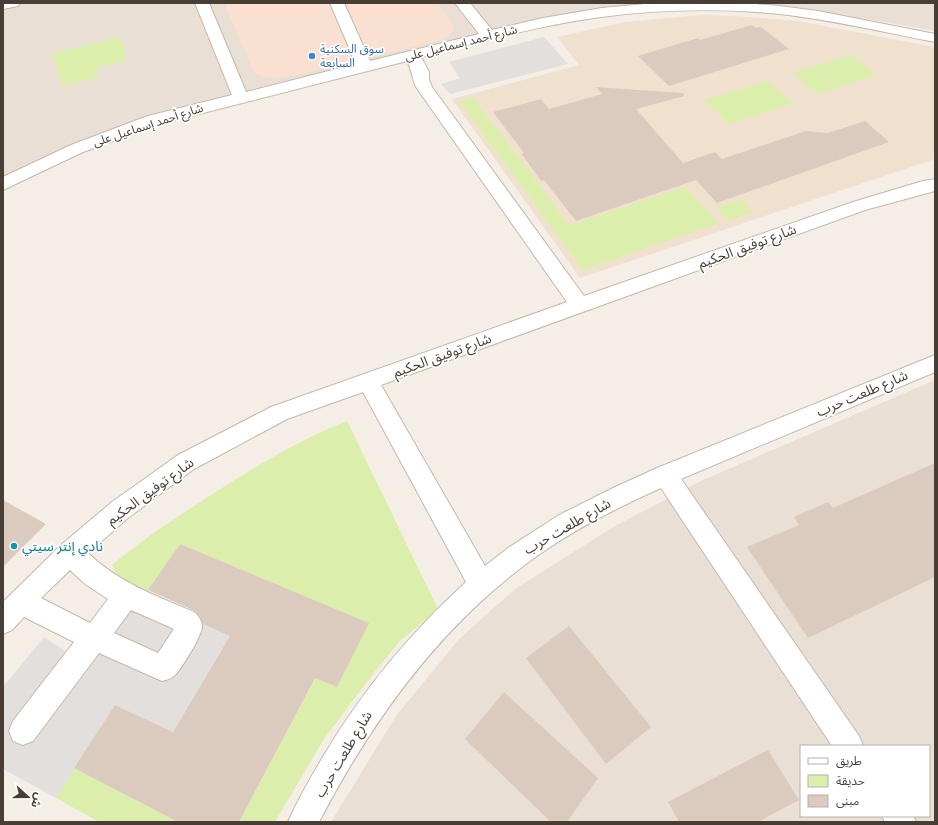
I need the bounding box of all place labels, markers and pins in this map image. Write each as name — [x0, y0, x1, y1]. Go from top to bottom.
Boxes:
place label: سوق السكنية السابعة — [320, 42, 384, 70]
marker: سوق السكنية السابعة — [307, 51, 317, 61]
place label: نادي إنتر سيتي — [22, 538, 103, 557]
marker: نادي إنتر سيتي — [9, 541, 19, 551]

